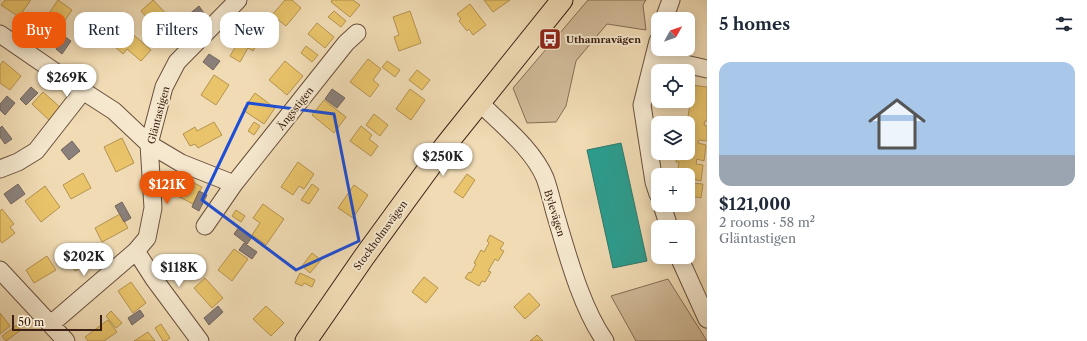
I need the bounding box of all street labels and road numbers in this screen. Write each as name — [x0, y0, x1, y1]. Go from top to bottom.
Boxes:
street label: Gläntastigen — [145, 84, 173, 145]
street label: Ängsstigen — [274, 84, 317, 133]
street label: Bylevägen — [541, 188, 568, 239]
street label: Stockholmsvägen — [351, 197, 411, 273]

